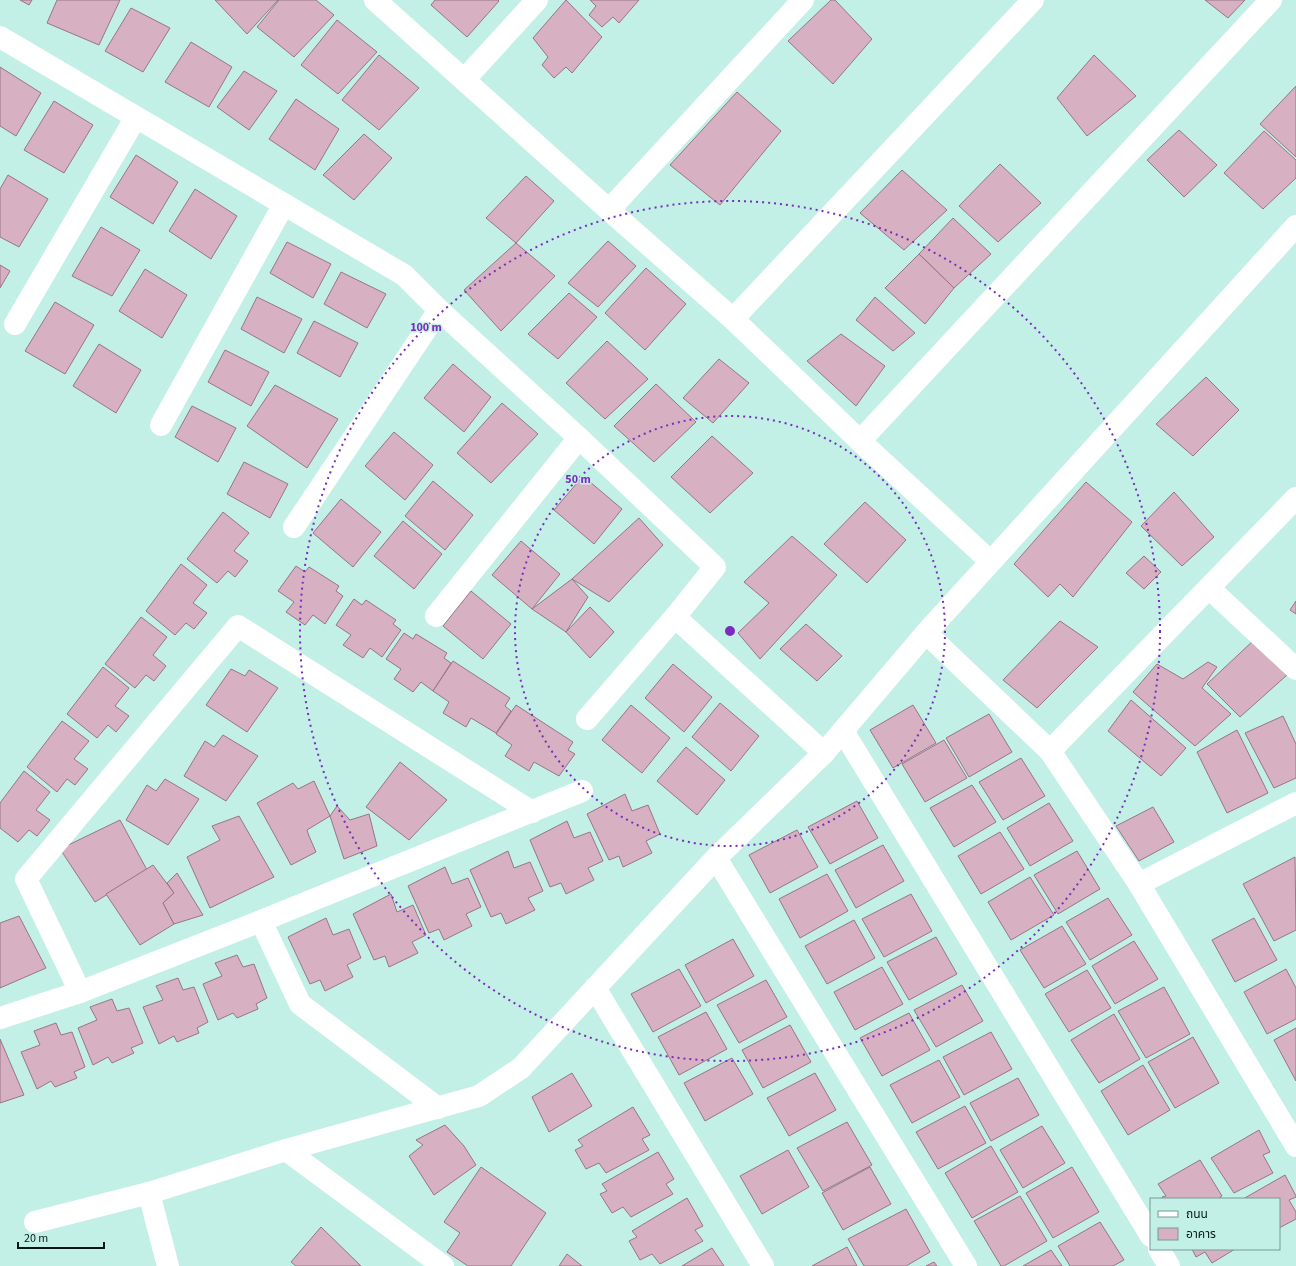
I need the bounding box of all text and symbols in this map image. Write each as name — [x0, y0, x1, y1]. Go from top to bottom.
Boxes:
text: 100 m — [410, 319, 442, 336]
text: 50 m — [565, 471, 591, 488]
centre of rings — [723, 624, 737, 638]
legend — [1150, 1198, 1280, 1250]
text: ถนน — [1186, 1206, 1208, 1223]
scale bar — [18, 1224, 104, 1250]
text: อาคาร — [1186, 1226, 1216, 1243]
text: 20 m — [24, 1230, 48, 1247]

